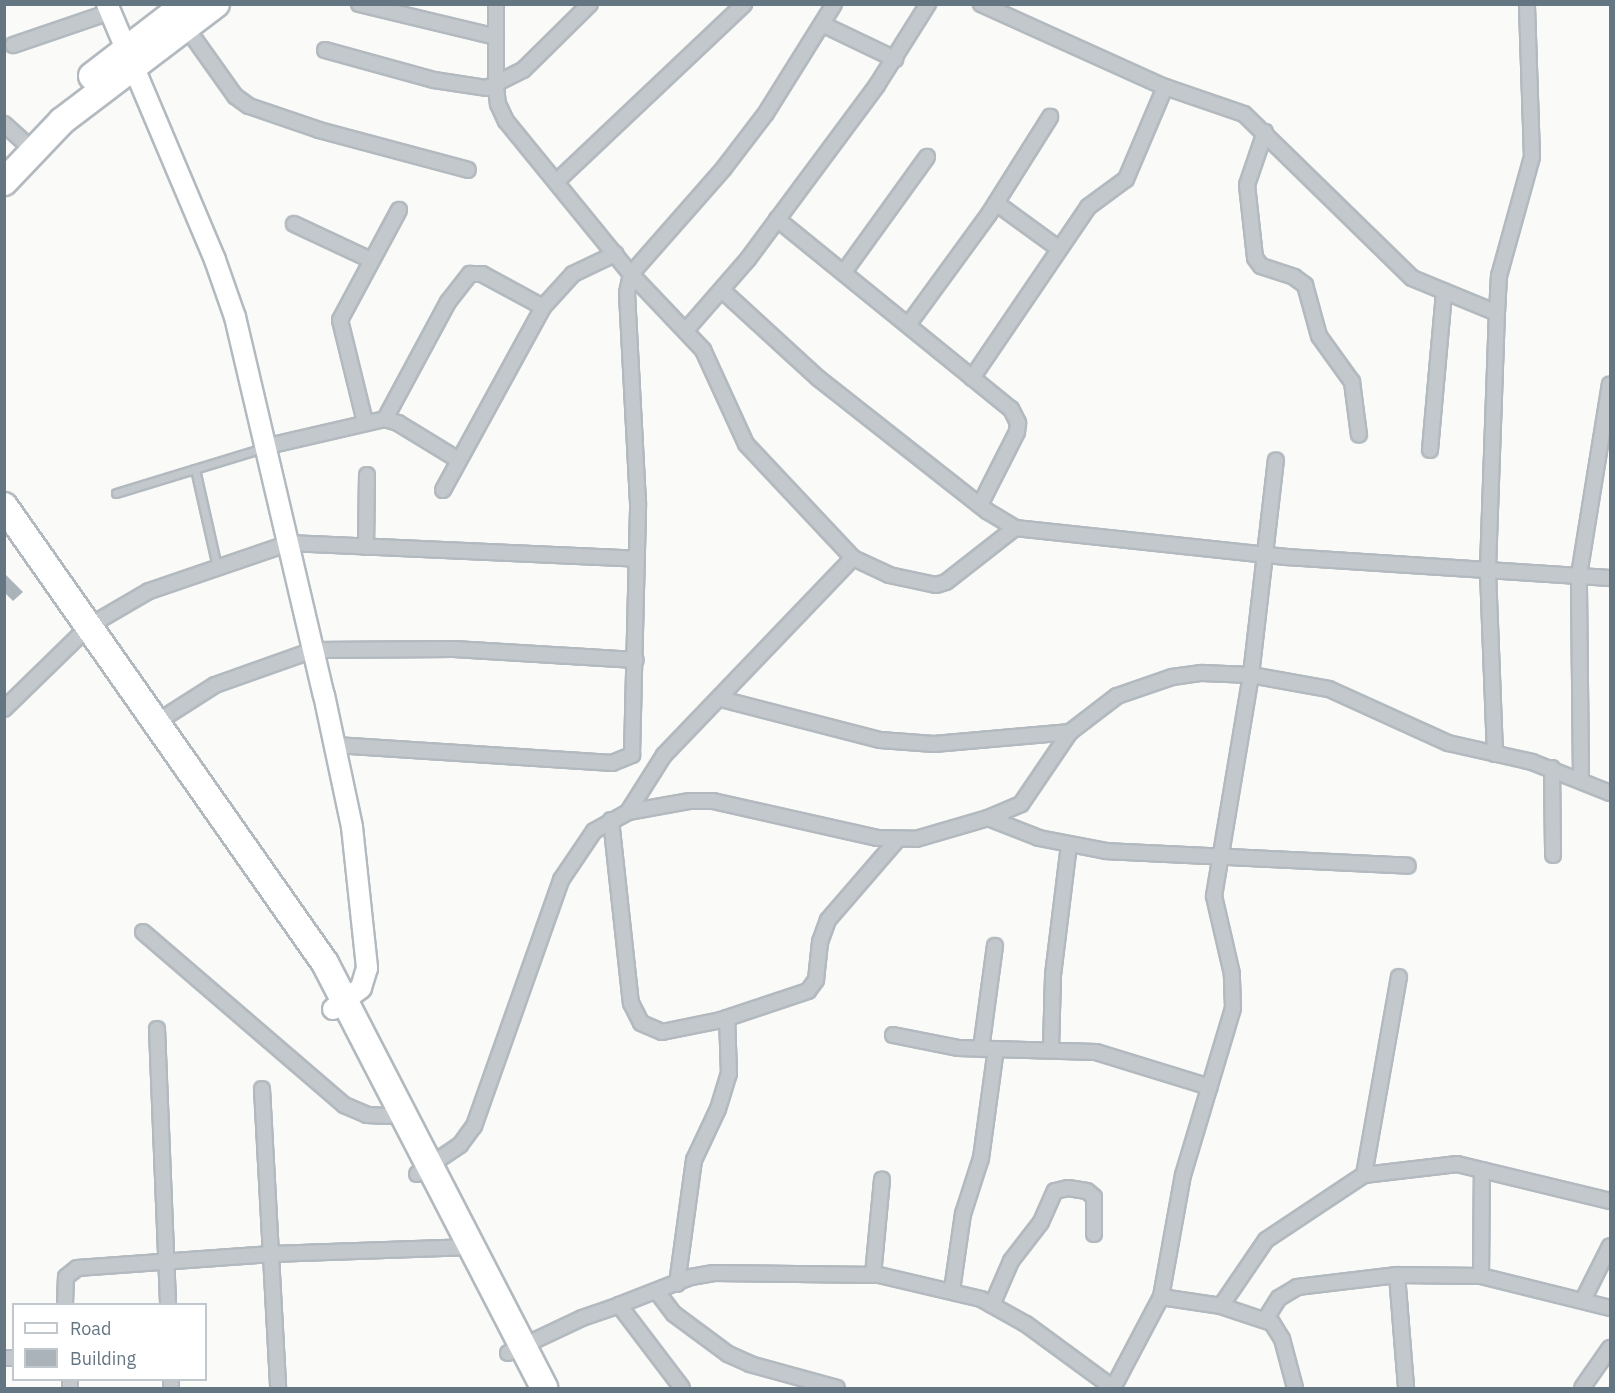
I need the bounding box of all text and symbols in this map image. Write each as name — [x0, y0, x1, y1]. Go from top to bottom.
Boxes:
legend — [12, 1303, 207, 1381]
text: Road — [70, 1317, 111, 1340]
text: Building — [70, 1347, 136, 1370]

